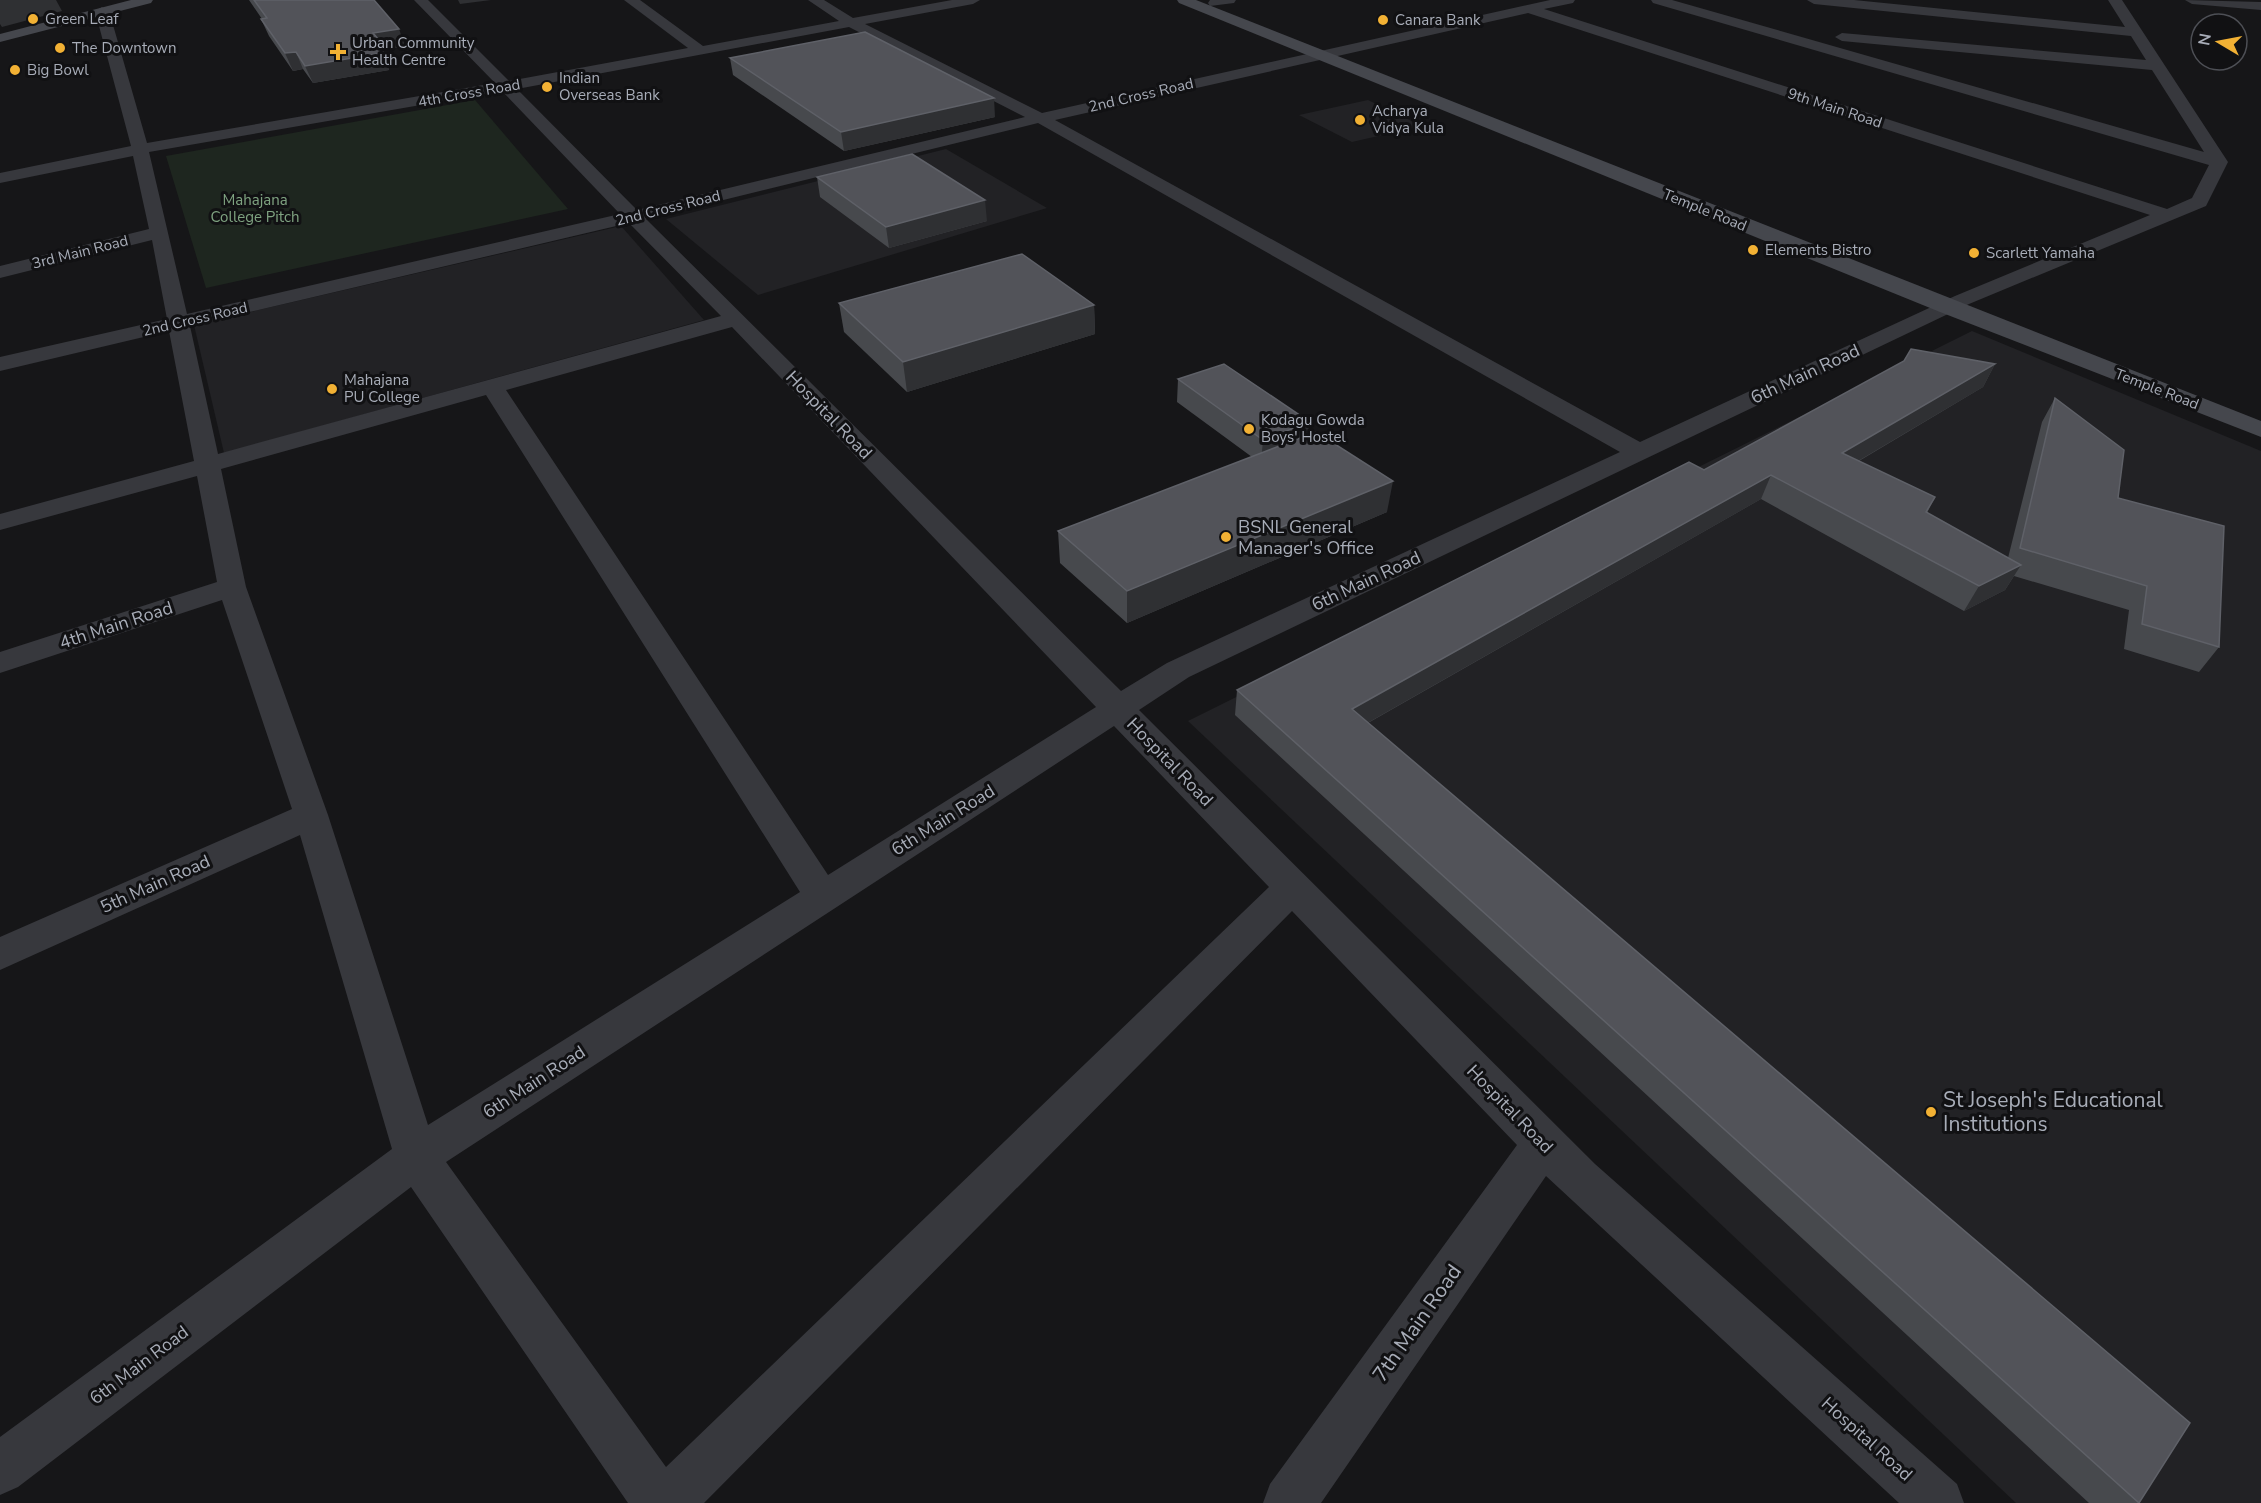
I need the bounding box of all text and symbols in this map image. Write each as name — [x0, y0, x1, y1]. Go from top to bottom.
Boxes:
place label: Green Leaf — [45, 9, 119, 29]
place label: Canara Bank — [1395, 10, 1481, 30]
marker: Green Leaf — [26, 12, 40, 26]
north arrow — [2189, 12, 2249, 72]
marker: Canara Bank — [1376, 13, 1390, 27]
text: N — [2193, 32, 2217, 47]
place label: Urban Community Health Centre — [352, 33, 475, 70]
place label: The Downtown — [72, 38, 176, 58]
marker: The Downtown — [53, 41, 67, 55]
marker: Urban Community Health Centre — [329, 43, 347, 61]
place label: Big Bowl — [27, 60, 89, 80]
marker: Big Bowl — [8, 63, 22, 77]
place label: Indian Overseas Bank — [559, 68, 660, 105]
street label: 2nd Cross Road — [1087, 73, 1195, 117]
street label: 4th Cross Road — [416, 74, 522, 112]
marker: Indian Overseas Bank — [540, 80, 554, 94]
street label: 9th Main Road — [1785, 83, 1885, 133]
place label: Acharya Vidya Kula — [1371, 101, 1444, 138]
marker: Acharya Vidya Kula — [1353, 113, 1367, 127]
street label: Temple Road — [1660, 184, 1750, 236]
street label: 2nd Cross Road — [614, 185, 722, 231]
park label: Mahajana College Pitch — [211, 190, 299, 227]
street label: 3rd Main Road — [30, 230, 130, 274]
place label: Elements Bistro — [1765, 240, 1871, 260]
marker: Elements Bistro — [1746, 243, 1760, 257]
place label: Scarlett Yamaha — [1986, 243, 2095, 263]
marker: Scarlett Yamaha — [1967, 246, 1981, 260]
street label: 2nd Cross Road — [141, 297, 249, 341]
street label: 6th Main Road — [1747, 338, 1863, 410]
street label: Temple Road — [2112, 364, 2202, 414]
street label: Hospital Road — [781, 365, 877, 465]
place label: Mahajana PU College — [344, 370, 420, 407]
marker: Mahajana PU College — [325, 382, 339, 396]
place label: Kodagu Gowda Boys' Hostel — [1261, 410, 1365, 447]
marker: Kodagu Gowda Boys' Hostel — [1242, 422, 1256, 436]
place label: BSNL General Manager's Office — [1238, 515, 1374, 560]
marker: BSNL General Manager's Office — [1219, 530, 1233, 544]
street label: 6th Main Road — [1308, 545, 1424, 617]
street label: 4th Main Road — [56, 595, 176, 655]
street label: Hospital Road — [1122, 712, 1218, 812]
street label: 6th Main Road — [887, 779, 999, 861]
street label: 5th Main Road — [96, 849, 214, 919]
street label: 6th Main Road — [478, 1040, 590, 1124]
street label: Hospital Road — [1462, 1059, 1558, 1159]
place label: St Joseph's Educational Institutions — [1943, 1086, 2164, 1138]
marker: St Joseph's Educational Institutions — [1924, 1105, 1938, 1119]
street label: 7th Main Road — [1366, 1259, 1468, 1387]
street label: 6th Main Road — [85, 1320, 193, 1410]
street label: Hospital Road — [1816, 1392, 1918, 1486]

